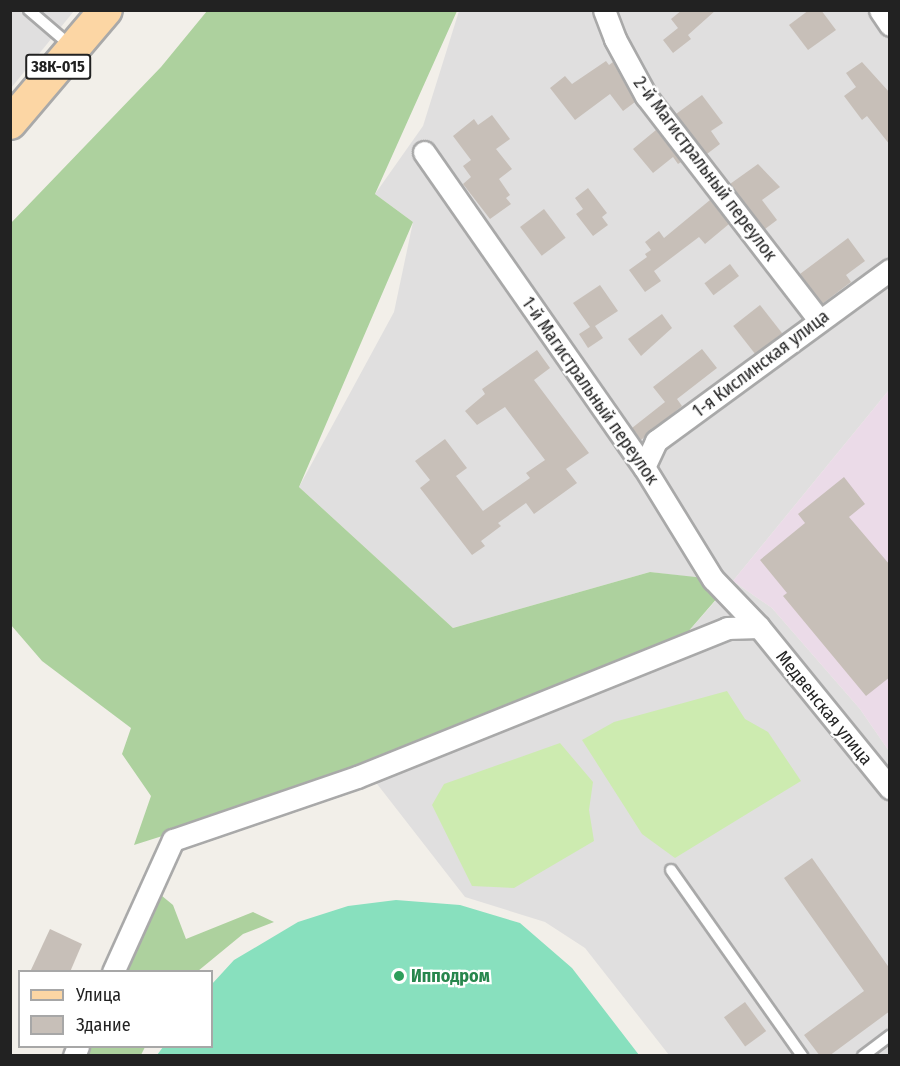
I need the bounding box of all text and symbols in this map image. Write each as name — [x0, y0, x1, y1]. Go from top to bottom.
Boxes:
road number: 38К-015 — [25, 54, 91, 80]
street label: 2-й Магистральный переулок — [629, 73, 781, 265]
street label: 1-й Магистральный переулок — [517, 293, 663, 489]
street label: 1-я Кислинская улица — [689, 306, 833, 422]
street label: Медвенская улица — [771, 646, 877, 770]
place label: Ипподром — [411, 965, 490, 987]
marker: Ипподром — [392, 969, 406, 983]
legend — [18, 970, 213, 1048]
text: Улица — [76, 984, 121, 1006]
text: Здание — [76, 1014, 131, 1036]

